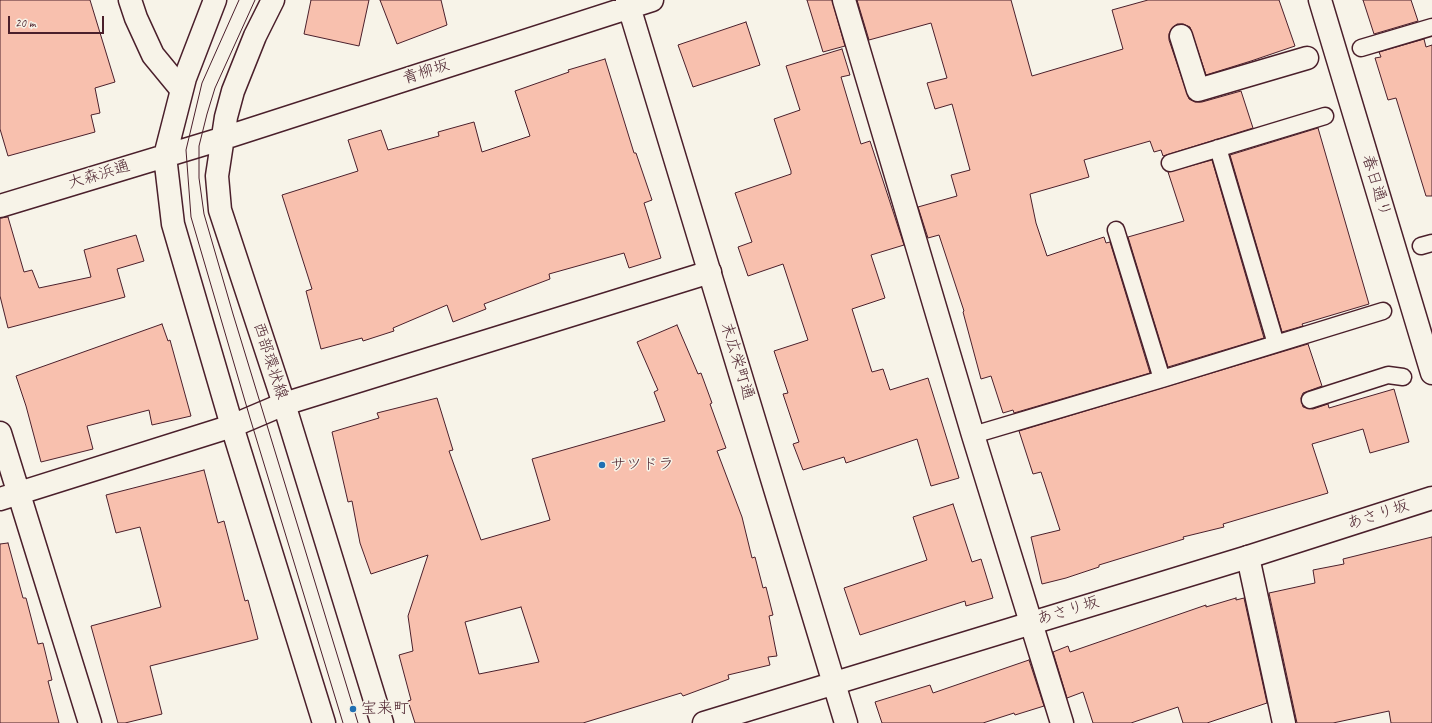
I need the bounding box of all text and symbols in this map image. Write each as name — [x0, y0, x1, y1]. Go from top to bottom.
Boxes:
scale bar — [10, 8, 106, 34]
text: 20 m — [15, 15, 35, 31]
street label: 青柳坂 — [400, 55, 452, 89]
street label: 春日通り — [1357, 153, 1395, 219]
street label: 大森浜通 — [66, 156, 132, 194]
street label: 西部環状線 — [249, 320, 291, 402]
street label: 末広栄町通 — [716, 320, 758, 402]
place label: サツドラ — [610, 455, 674, 475]
marker: サツドラ — [597, 460, 607, 470]
street label: あさり坂 — [1345, 496, 1411, 534]
street label: あさり坂 — [1035, 592, 1101, 630]
place label: 宝来町 — [361, 699, 409, 719]
marker: 宝来町 — [348, 704, 358, 714]

